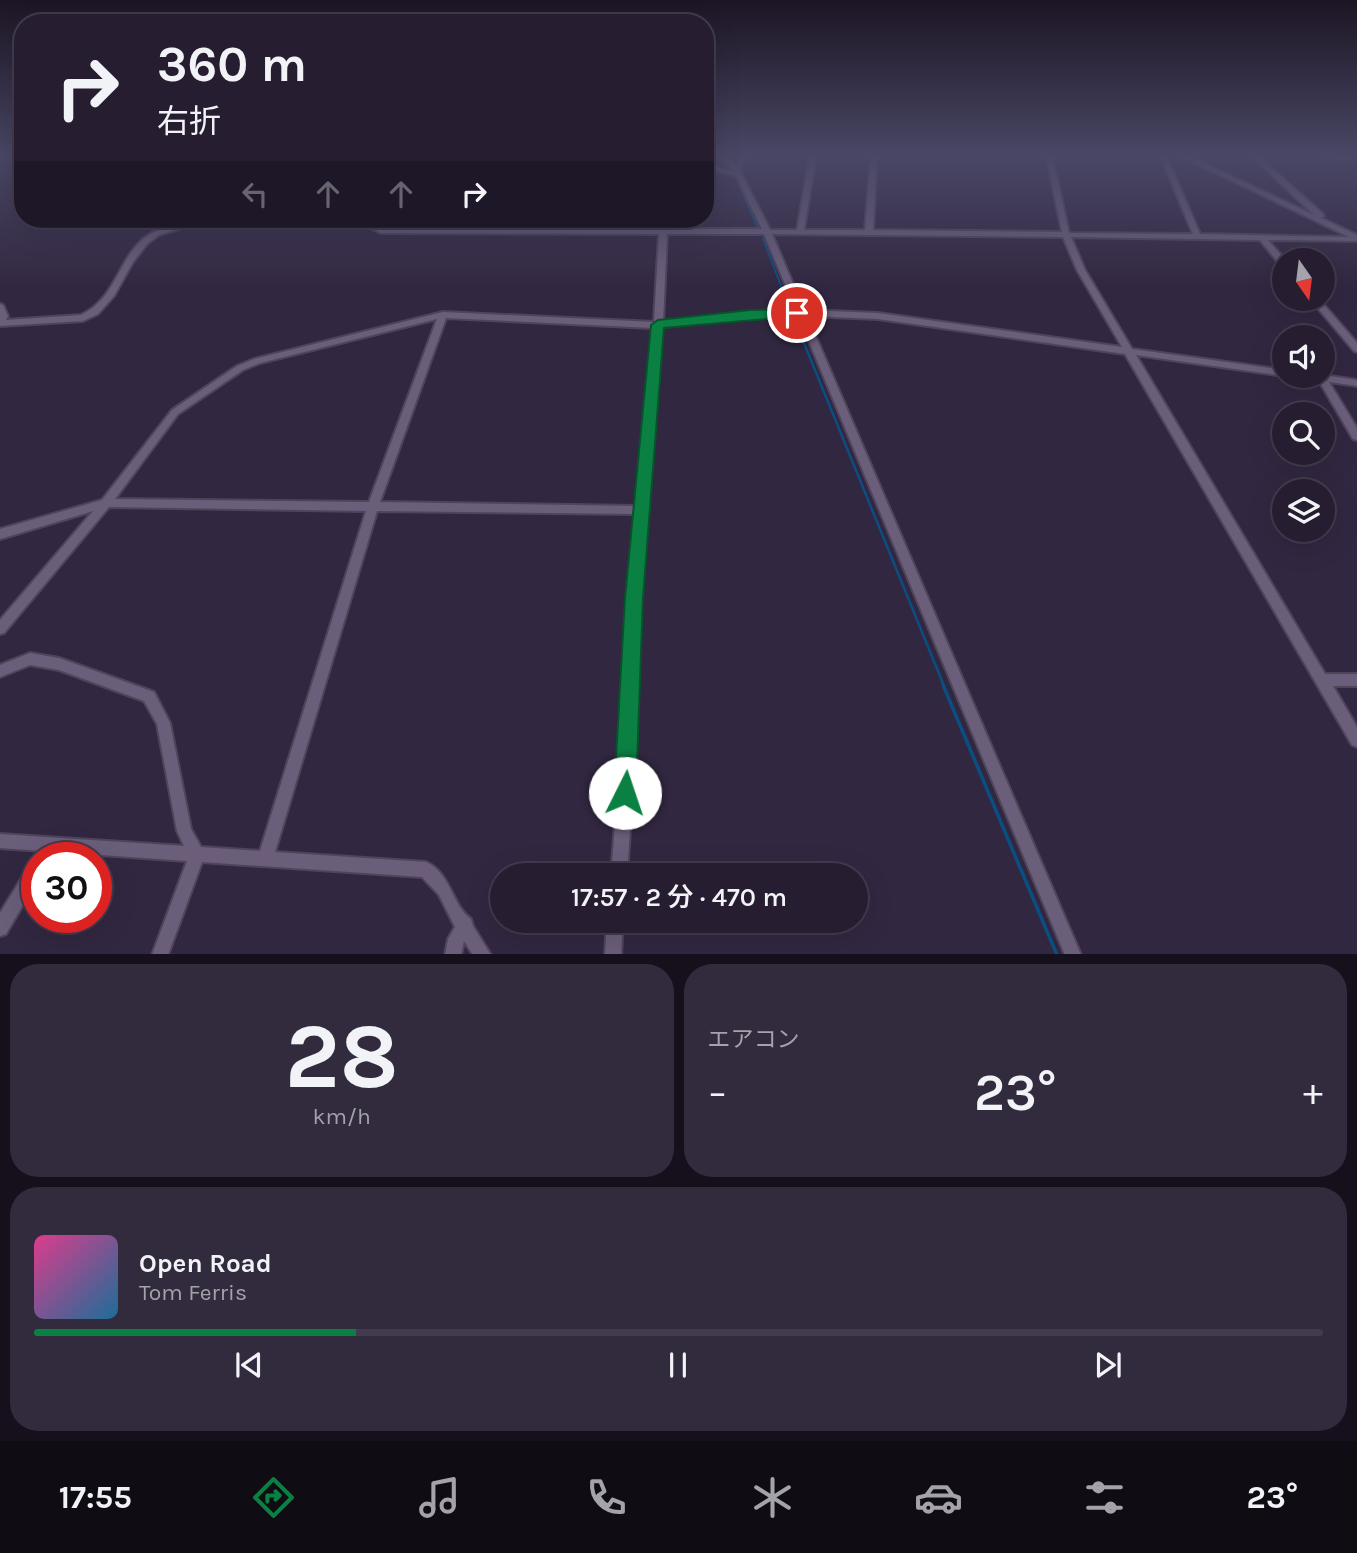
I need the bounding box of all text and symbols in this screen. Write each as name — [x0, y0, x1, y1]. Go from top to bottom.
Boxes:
text: 360 m — [157, 36, 307, 93]
icon: right — [42, 42, 133, 133]
text: 右折 — [157, 103, 221, 140]
icon: left — [236, 175, 274, 213]
icon: ahead — [309, 175, 347, 213]
icon: ahead — [382, 175, 420, 213]
icon: right — [455, 175, 493, 213]
north arrow — [1272, 248, 1335, 312]
map controls — [1272, 248, 1335, 542]
pin — [767, 283, 827, 343]
icon: arrive — [778, 294, 816, 332]
button: sound — [1272, 325, 1335, 388]
button: search — [1272, 402, 1335, 465]
button: layers — [1272, 479, 1335, 542]
position arrow — [588, 756, 662, 830]
speed limit sign: 30 — [21, 842, 112, 933]
text: 17:57 · 2 分 · 470 m — [571, 882, 787, 913]
text: 28 — [285, 1004, 399, 1110]
text: エアコン — [708, 1026, 800, 1053]
text: 23° — [974, 1062, 1057, 1123]
text: − — [708, 1070, 727, 1115]
text: + — [1303, 1070, 1323, 1115]
text: km/h — [313, 1103, 371, 1130]
text: Open Road — [139, 1248, 272, 1279]
text: Tom Ferris — [139, 1279, 247, 1306]
icon: previous — [230, 1346, 268, 1384]
icon: pause — [659, 1346, 697, 1384]
icon: next — [1089, 1346, 1127, 1384]
icon: directions — [249, 1473, 298, 1522]
icon: music — [415, 1473, 464, 1522]
icon: phone — [582, 1473, 631, 1522]
icon: climate — [748, 1473, 797, 1522]
icon: car — [914, 1473, 963, 1522]
icon: filters — [1080, 1473, 1129, 1522]
text: 17:55 — [59, 1479, 132, 1516]
text: 23° — [1247, 1479, 1298, 1516]

